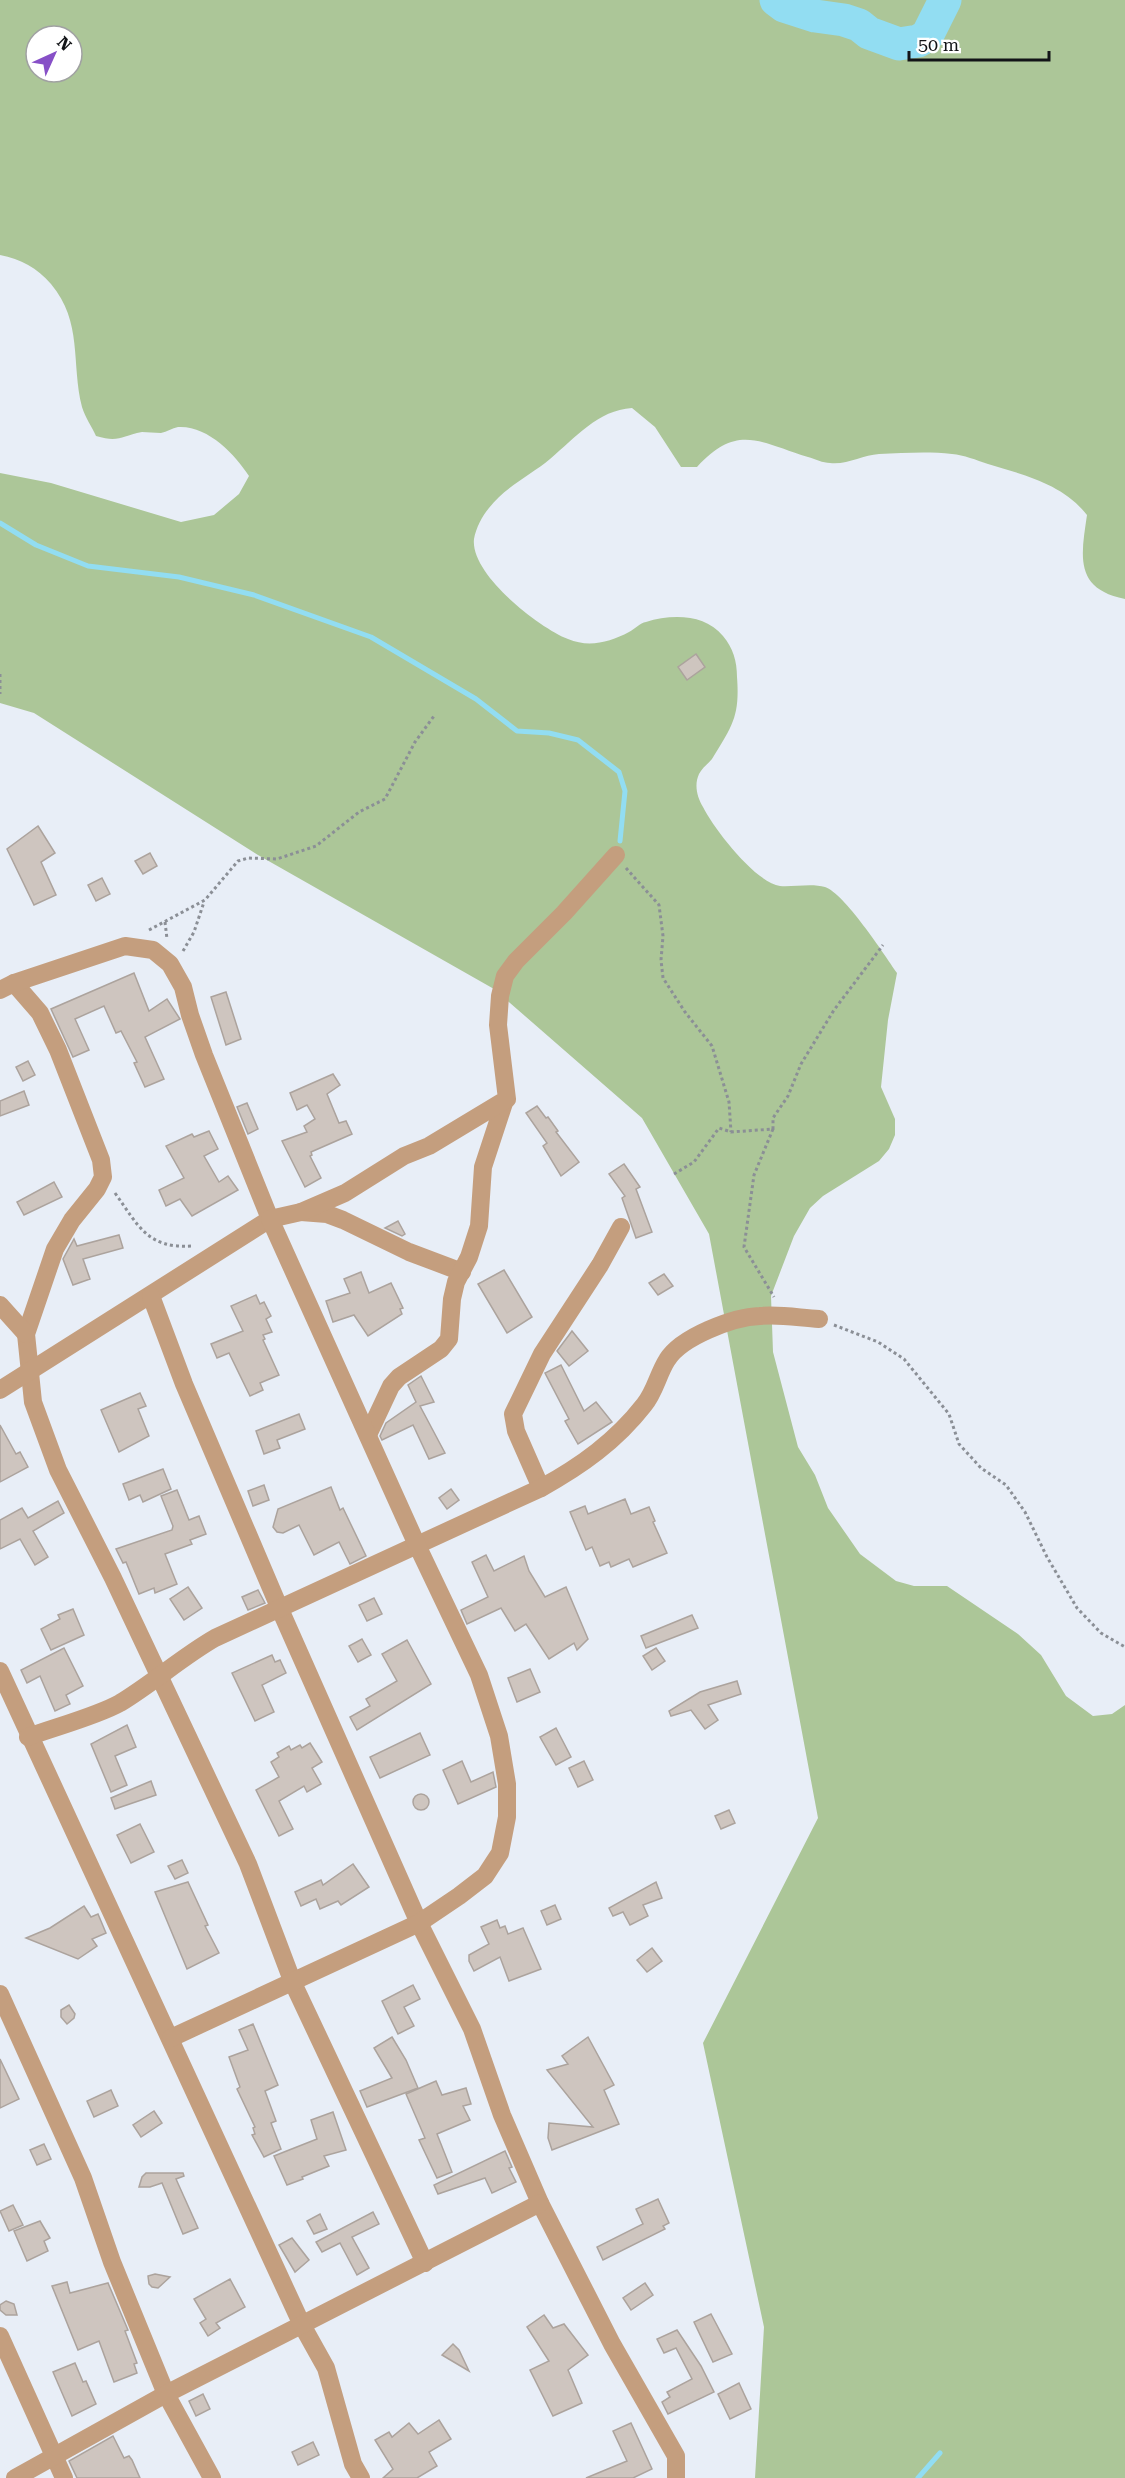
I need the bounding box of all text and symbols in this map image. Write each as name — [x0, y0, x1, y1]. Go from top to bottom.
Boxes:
north arrow — [24, 24, 84, 84]
scale bar — [909, 24, 1048, 62]
text: N — [53, 33, 75, 55]
text: 50 m — [918, 34, 959, 55]

